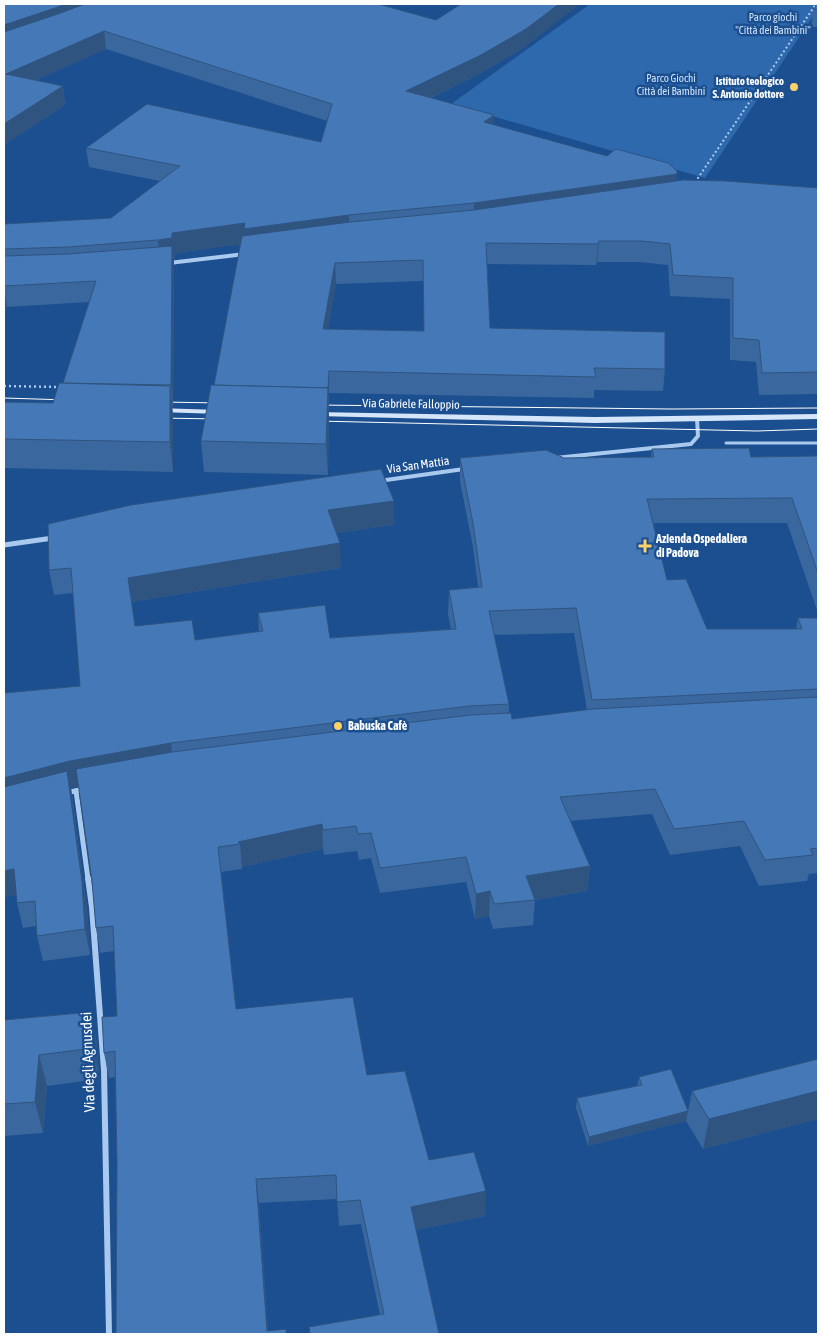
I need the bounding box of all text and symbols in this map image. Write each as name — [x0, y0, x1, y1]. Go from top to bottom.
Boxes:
park label: Parco giochi "Città dei Bambini" — [735, 11, 811, 36]
park label: Parco Giochi Città dei Bambini — [637, 72, 705, 97]
place label: Istituto teologico S. Antonio dottore — [712, 75, 784, 100]
marker: Istituto teologico S. Antonio dottore — [788, 81, 800, 93]
street label: Via Gabriele Falloppio — [362, 396, 460, 412]
street label: Via San Mattia — [386, 454, 450, 476]
place label: Azienda Ospedaliera di Padova — [655, 532, 747, 560]
marker: Azienda Ospedaliera di Padova — [638, 539, 652, 553]
place label: Babuska Cafè — [348, 719, 408, 733]
marker: Babuska Cafè — [332, 720, 344, 732]
street label: Via degli Agnusdei — [77, 1011, 98, 1113]

